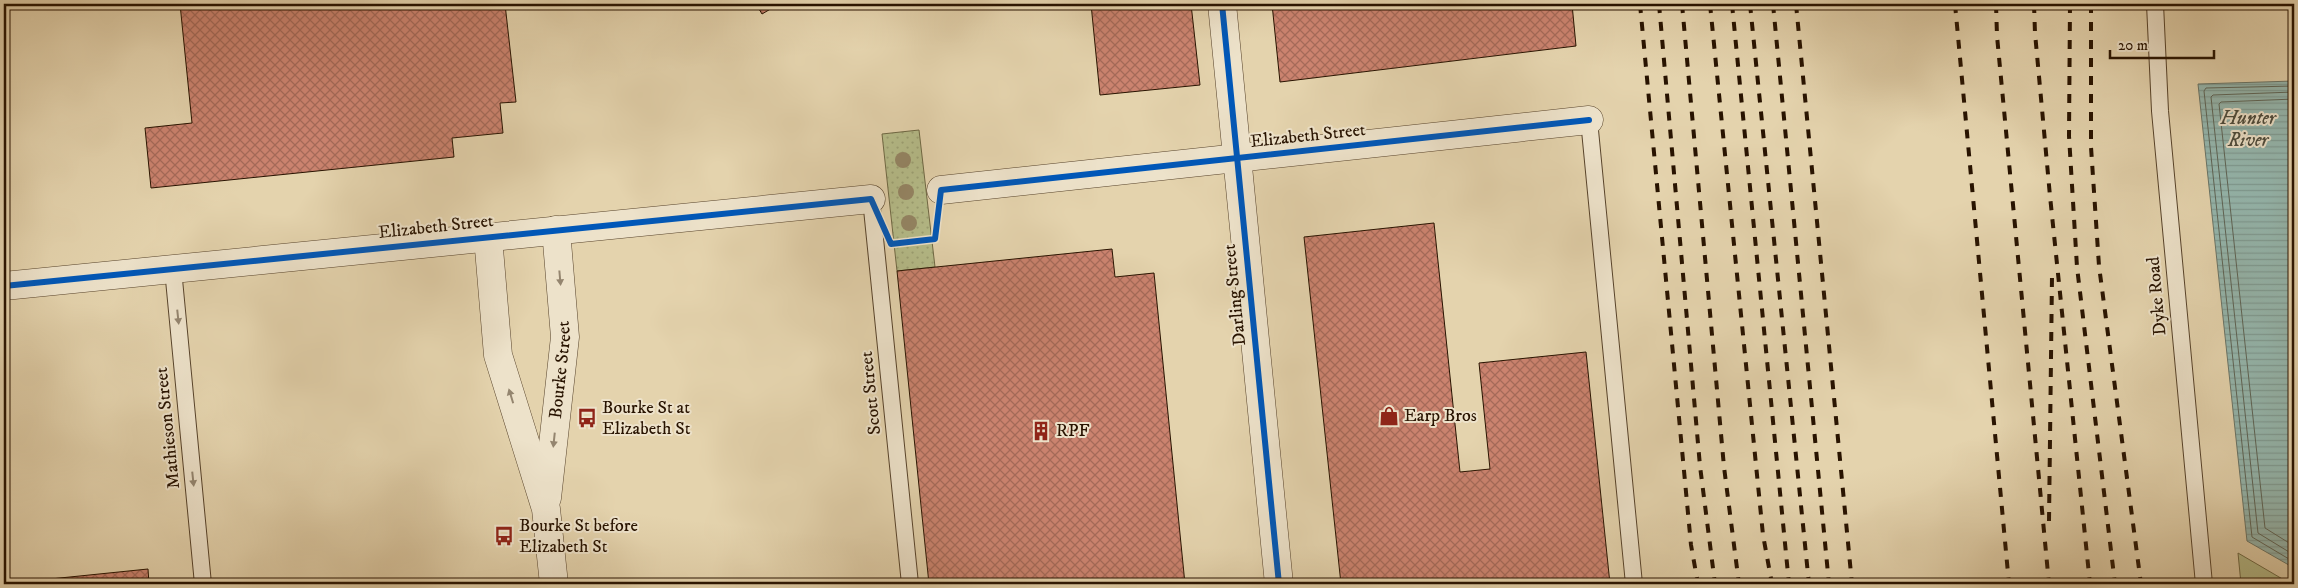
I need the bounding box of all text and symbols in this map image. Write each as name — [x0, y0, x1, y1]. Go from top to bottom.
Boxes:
scale bar — [2110, 28, 2214, 60]
text: 20 m — [2118, 36, 2148, 55]
water label: Hunter River — [2220, 107, 2278, 152]
street label: Elizabeth Street — [1249, 119, 1367, 153]
street label: Elizabeth Street — [377, 210, 495, 244]
street label: Darling Street — [1219, 243, 1251, 347]
street label: Dyke Road — [2143, 256, 2171, 336]
one-way arrow — [556, 271, 564, 287]
one-way arrow — [174, 309, 182, 325]
street label: Bourke Street — [545, 320, 576, 420]
street label: Scott Street — [856, 350, 886, 436]
street label: Mathieson Street — [151, 366, 185, 490]
one-way arrow — [506, 388, 514, 403]
place label: Bourke St at Elizabeth St — [602, 397, 691, 440]
shop icon: Earp Bros — [1378, 405, 1400, 427]
place label: Earp Bros — [1404, 405, 1477, 427]
bus stop icon: Bourke St at Elizabeth St — [576, 407, 598, 429]
building icon: RPF — [1030, 420, 1052, 442]
place label: RPF — [1056, 420, 1089, 442]
one-way arrow — [550, 432, 558, 448]
one-way arrow — [189, 471, 197, 487]
place label: Bourke St before Elizabeth St — [519, 515, 638, 558]
bus stop icon: Bourke St before Elizabeth St — [493, 525, 515, 547]

